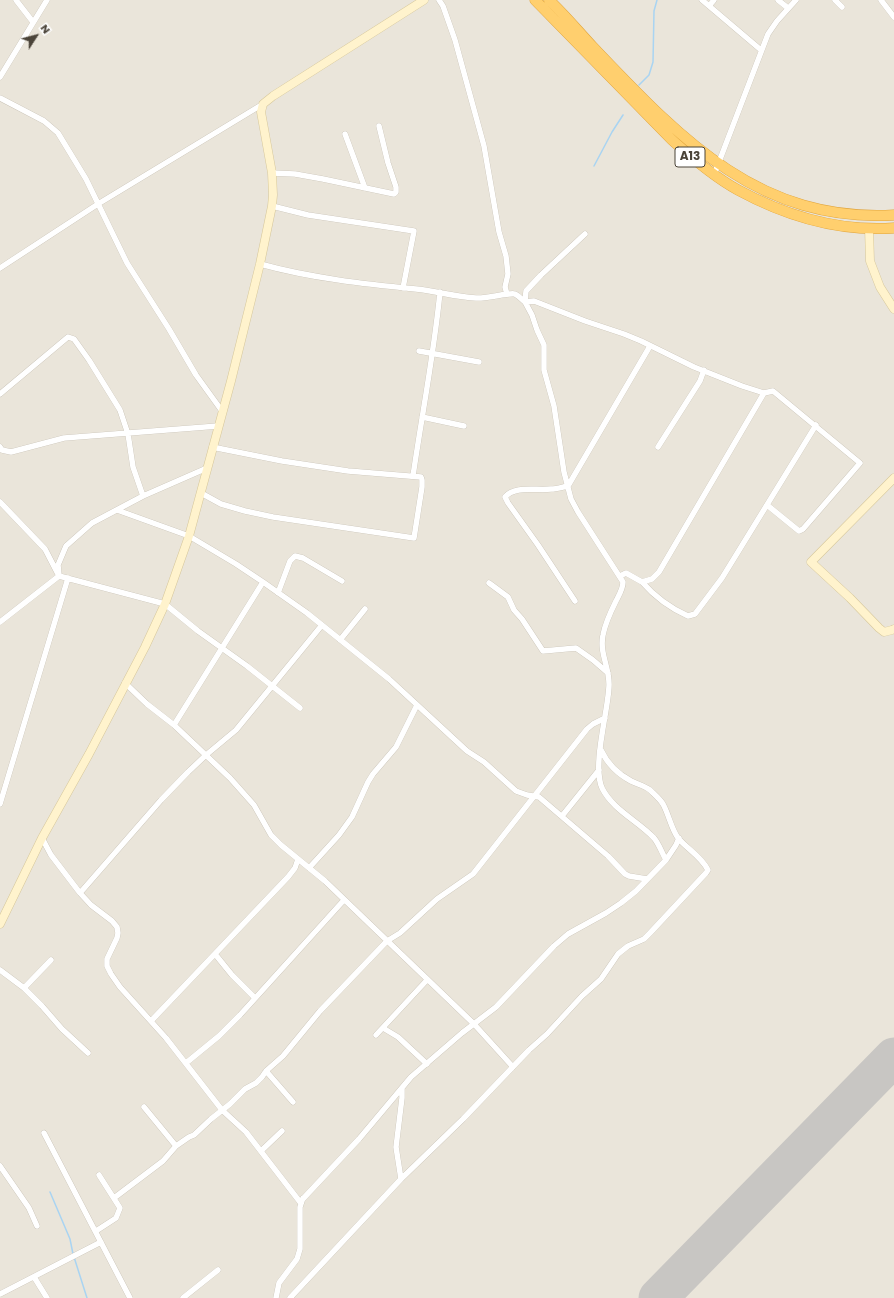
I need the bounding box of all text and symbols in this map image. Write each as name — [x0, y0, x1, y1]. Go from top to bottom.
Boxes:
north arrow — [16, 16, 56, 56]
text: N — [37, 21, 55, 37]
road number: A13 — [675, 147, 705, 167]

